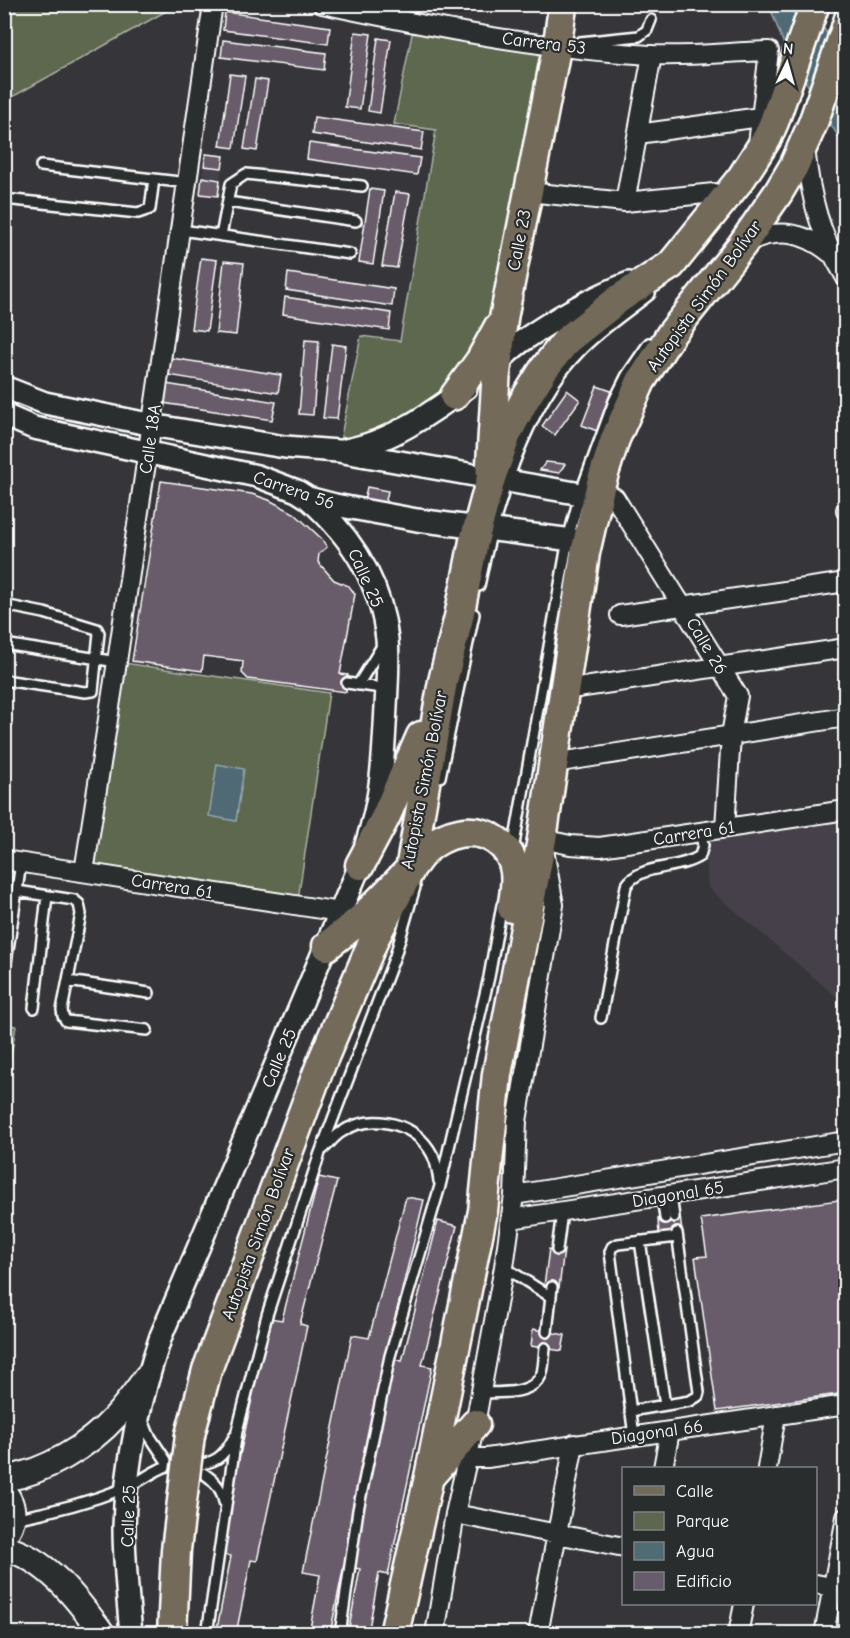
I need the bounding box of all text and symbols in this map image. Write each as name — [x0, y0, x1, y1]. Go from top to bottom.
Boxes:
street label: Carrera 53 — [501, 28, 587, 59]
north arrow — [757, 33, 817, 93]
text: N — [782, 40, 794, 58]
street label: Calle 23 — [503, 208, 536, 272]
street label: Autopista Simón Bolívar — [643, 216, 767, 376]
street label: Calle 18A — [135, 403, 166, 475]
street label: Carrera 56 — [250, 467, 337, 514]
street label: Calle 25 — [343, 545, 388, 611]
street label: Calle 26 — [681, 614, 732, 678]
street label: Autopista Simón Bolívar — [397, 688, 452, 871]
street label: Carrera 61 — [652, 817, 736, 850]
street label: Carrera 61 — [130, 870, 214, 903]
street label: Calle 25 — [258, 1025, 301, 1091]
street label: Autopista Simón Bolívar — [218, 1144, 300, 1323]
street label: Diagonal 65 — [631, 1177, 725, 1212]
street label: Diagonal 66 — [610, 1416, 704, 1449]
legend — [622, 1467, 817, 1605]
text: Calle — [676, 1481, 713, 1502]
street label: Calle 25 — [117, 1484, 140, 1548]
text: Parque — [676, 1511, 729, 1532]
text: Agua — [676, 1541, 714, 1562]
text: Edificio — [676, 1571, 732, 1592]

